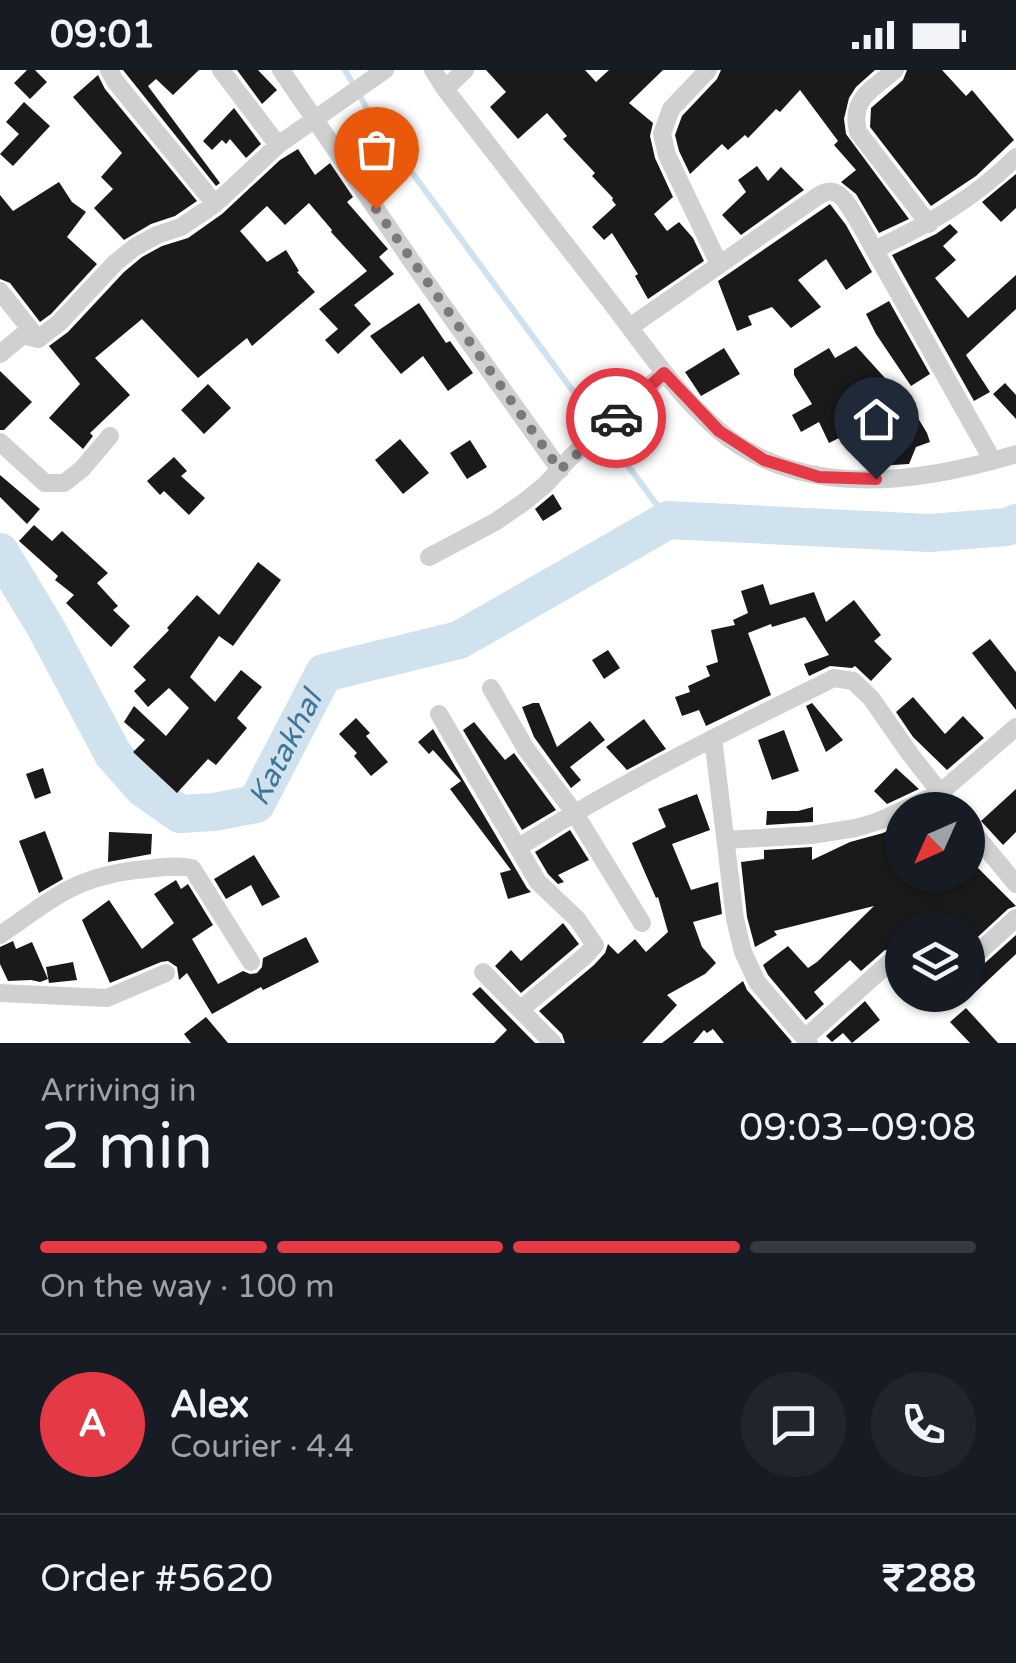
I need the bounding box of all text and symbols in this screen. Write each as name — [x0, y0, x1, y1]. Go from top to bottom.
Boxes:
text: 09:01 — [50, 12, 155, 58]
pin — [334, 107, 419, 210]
icon: bag — [349, 122, 404, 177]
courier — [566, 368, 666, 468]
pin — [834, 377, 919, 480]
icon: car — [589, 391, 644, 446]
icon: home — [849, 392, 904, 447]
water label: Katakhal — [241, 682, 332, 812]
north arrow — [885, 792, 985, 892]
map controls — [885, 792, 985, 1012]
button: layers — [885, 912, 985, 1012]
text: Arriving in — [40, 1072, 197, 1110]
text: 09:03–09:08 — [739, 1105, 976, 1151]
text: 2 min — [40, 1108, 213, 1187]
text: On the way · 100 m — [40, 1268, 335, 1306]
button: chat — [741, 1372, 846, 1477]
button: phone — [871, 1372, 976, 1477]
text: Alex — [170, 1382, 249, 1428]
text: A — [78, 1401, 107, 1447]
text: Courier · 4.4 — [170, 1428, 354, 1466]
text: Order #5620 — [40, 1556, 273, 1602]
text: ₹288 — [882, 1556, 976, 1602]

